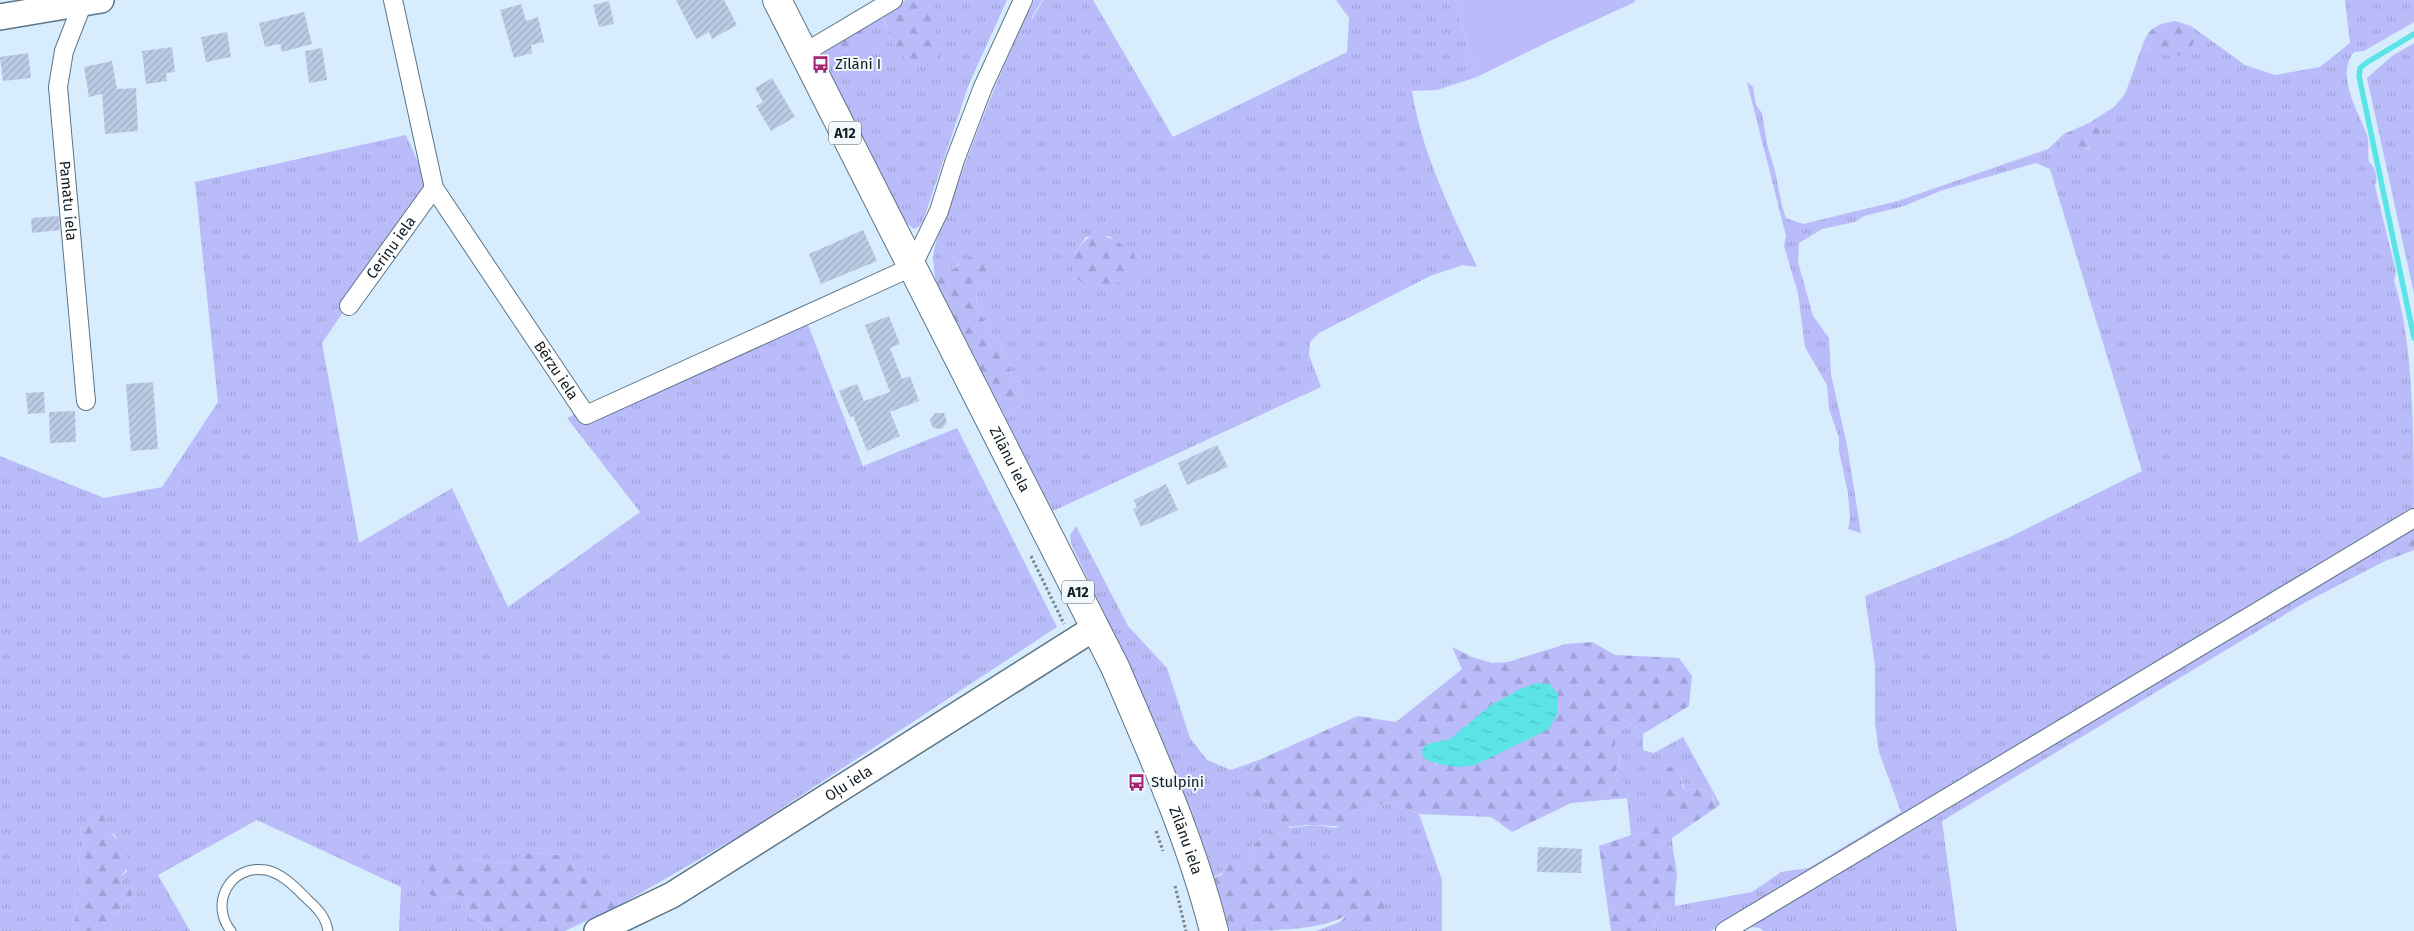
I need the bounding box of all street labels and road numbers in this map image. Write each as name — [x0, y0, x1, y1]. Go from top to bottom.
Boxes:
road number: A12 — [829, 122, 861, 144]
street label: Pamatu iela — [56, 160, 81, 241]
street label: Ceriņu iela — [363, 213, 420, 282]
street label: Bērzu iela — [530, 338, 582, 403]
street label: Zīlānu iela — [986, 424, 1034, 495]
road number: A12 — [1062, 580, 1094, 604]
street label: Oļu iela — [822, 762, 875, 805]
street label: Zīlānu iela — [1165, 804, 1206, 877]

